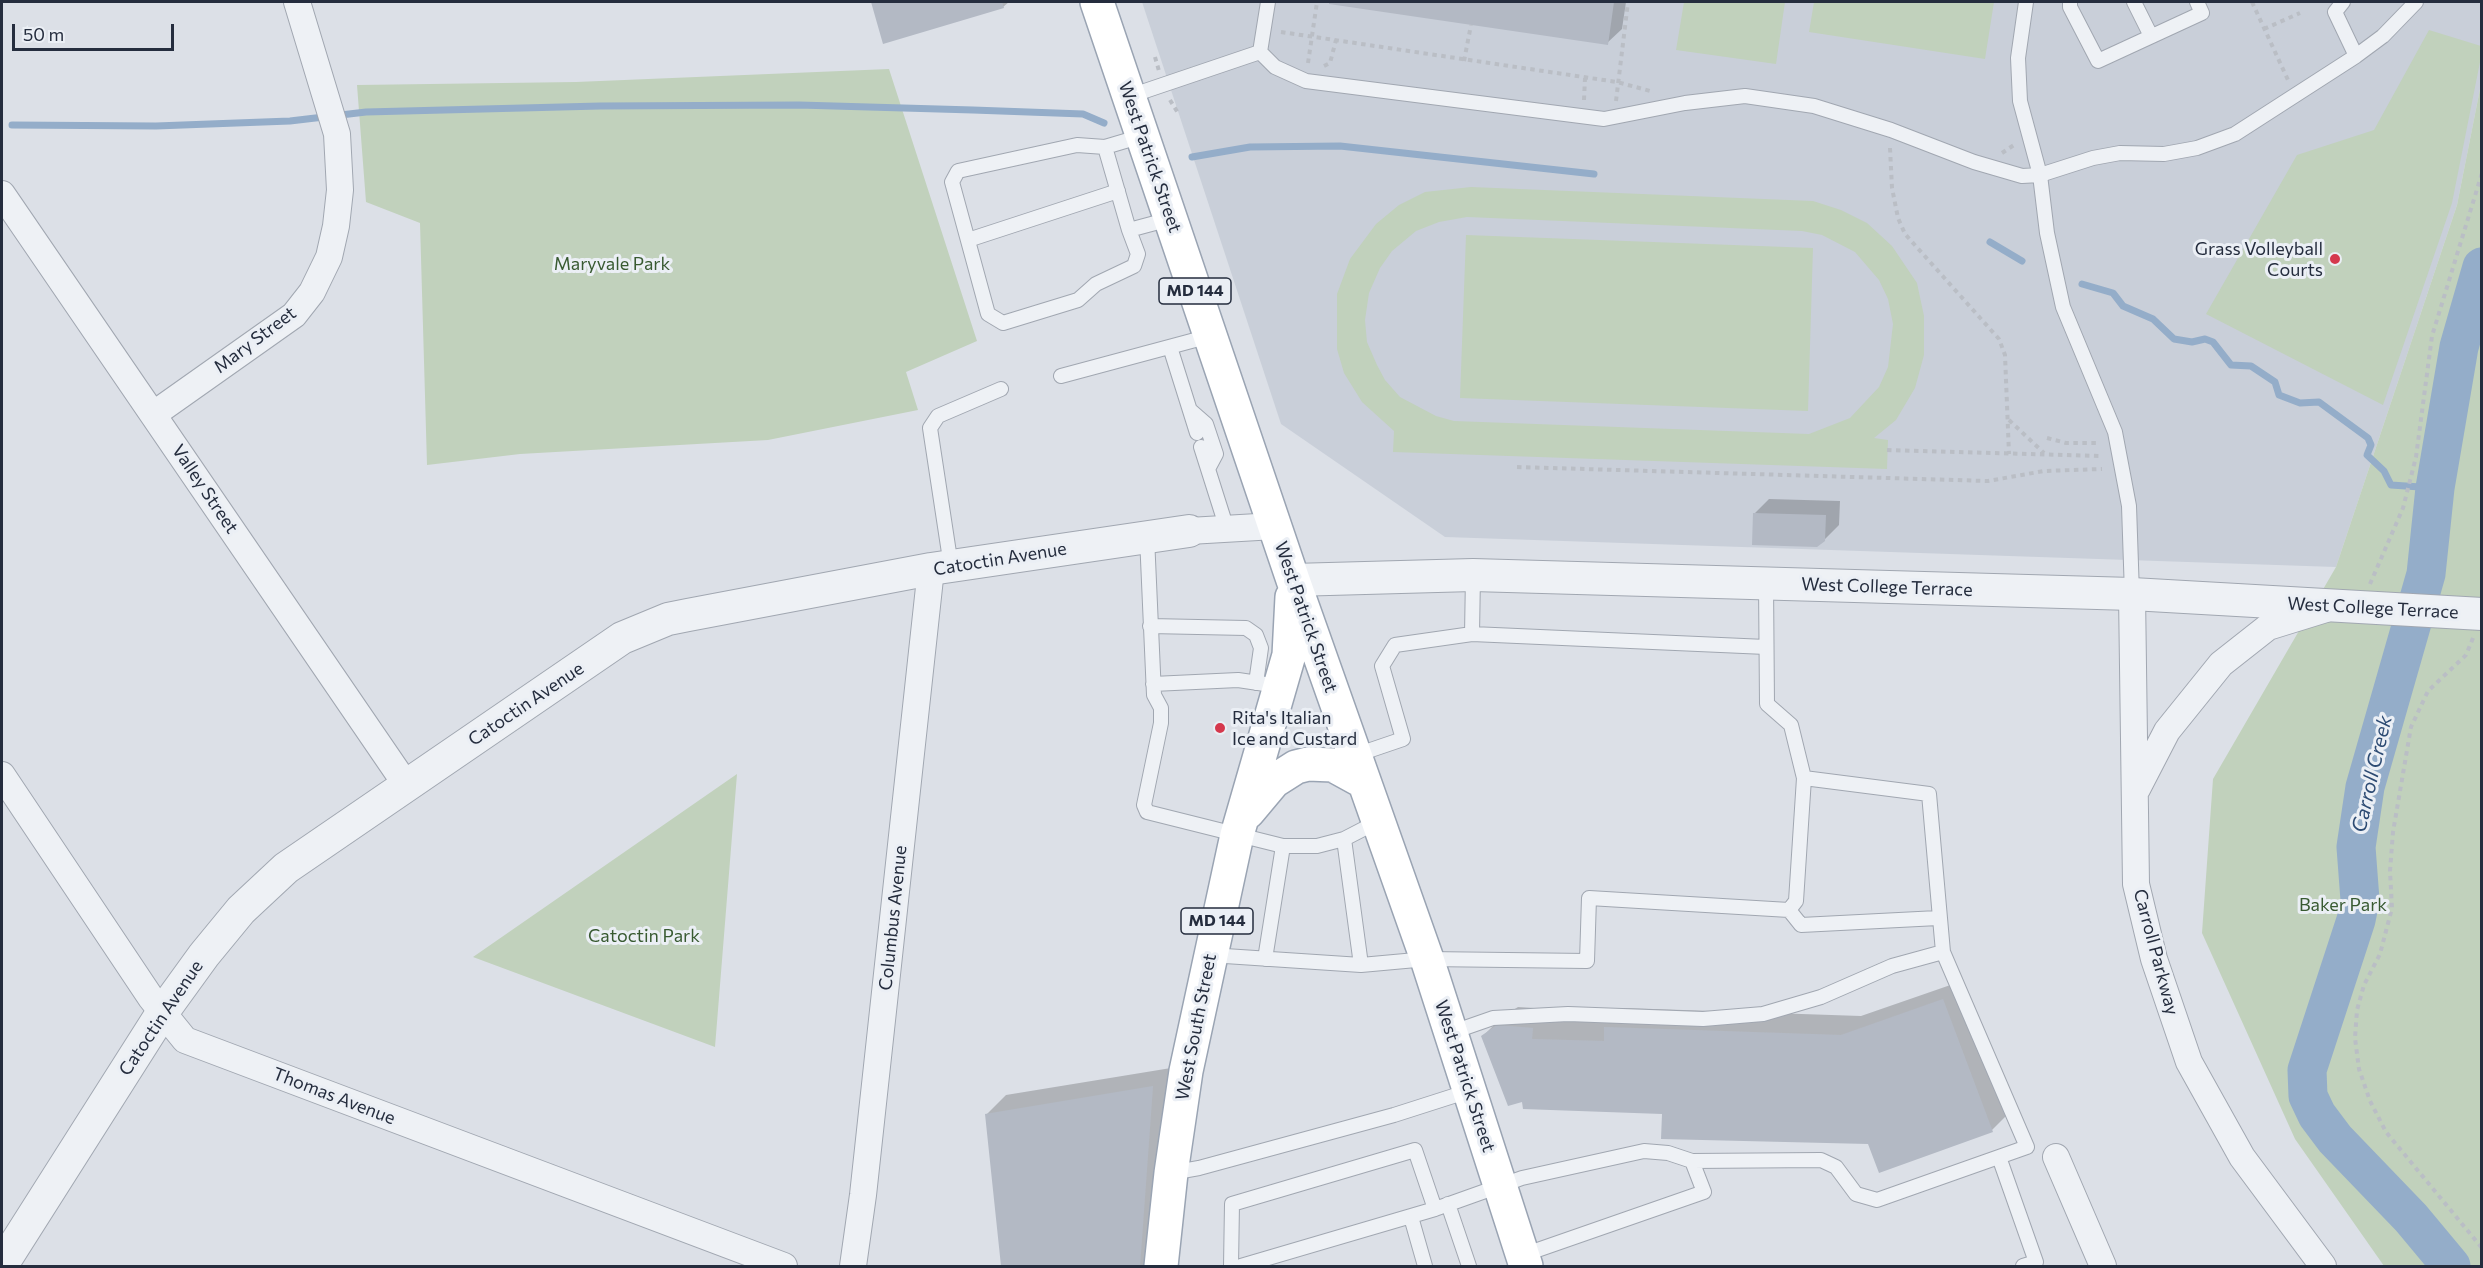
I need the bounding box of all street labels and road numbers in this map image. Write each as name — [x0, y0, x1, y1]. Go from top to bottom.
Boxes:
street label: West Patrick Street — [1114, 79, 1186, 235]
road number: MD 144 — [1159, 278, 1231, 304]
street label: Mary Street — [210, 302, 300, 378]
street label: Valley Street — [167, 440, 243, 538]
street label: Catoctin Avenue — [932, 538, 1068, 580]
street label: West Patrick Street — [1270, 539, 1342, 695]
street label: West College Terrace — [1801, 573, 1973, 601]
street label: West College Terrace — [2287, 593, 2459, 623]
street label: Catoctin Avenue — [464, 657, 588, 751]
street label: Columbus Avenue — [875, 844, 911, 992]
street label: Carroll Parkway — [2129, 887, 2183, 1017]
road number: MD 144 — [1181, 908, 1253, 934]
street label: West South Street — [1171, 952, 1221, 1102]
street label: Catoctin Avenue — [114, 956, 208, 1080]
street label: West Patrick Street — [1430, 997, 1500, 1155]
street label: Thomas Avenue — [270, 1063, 398, 1129]

